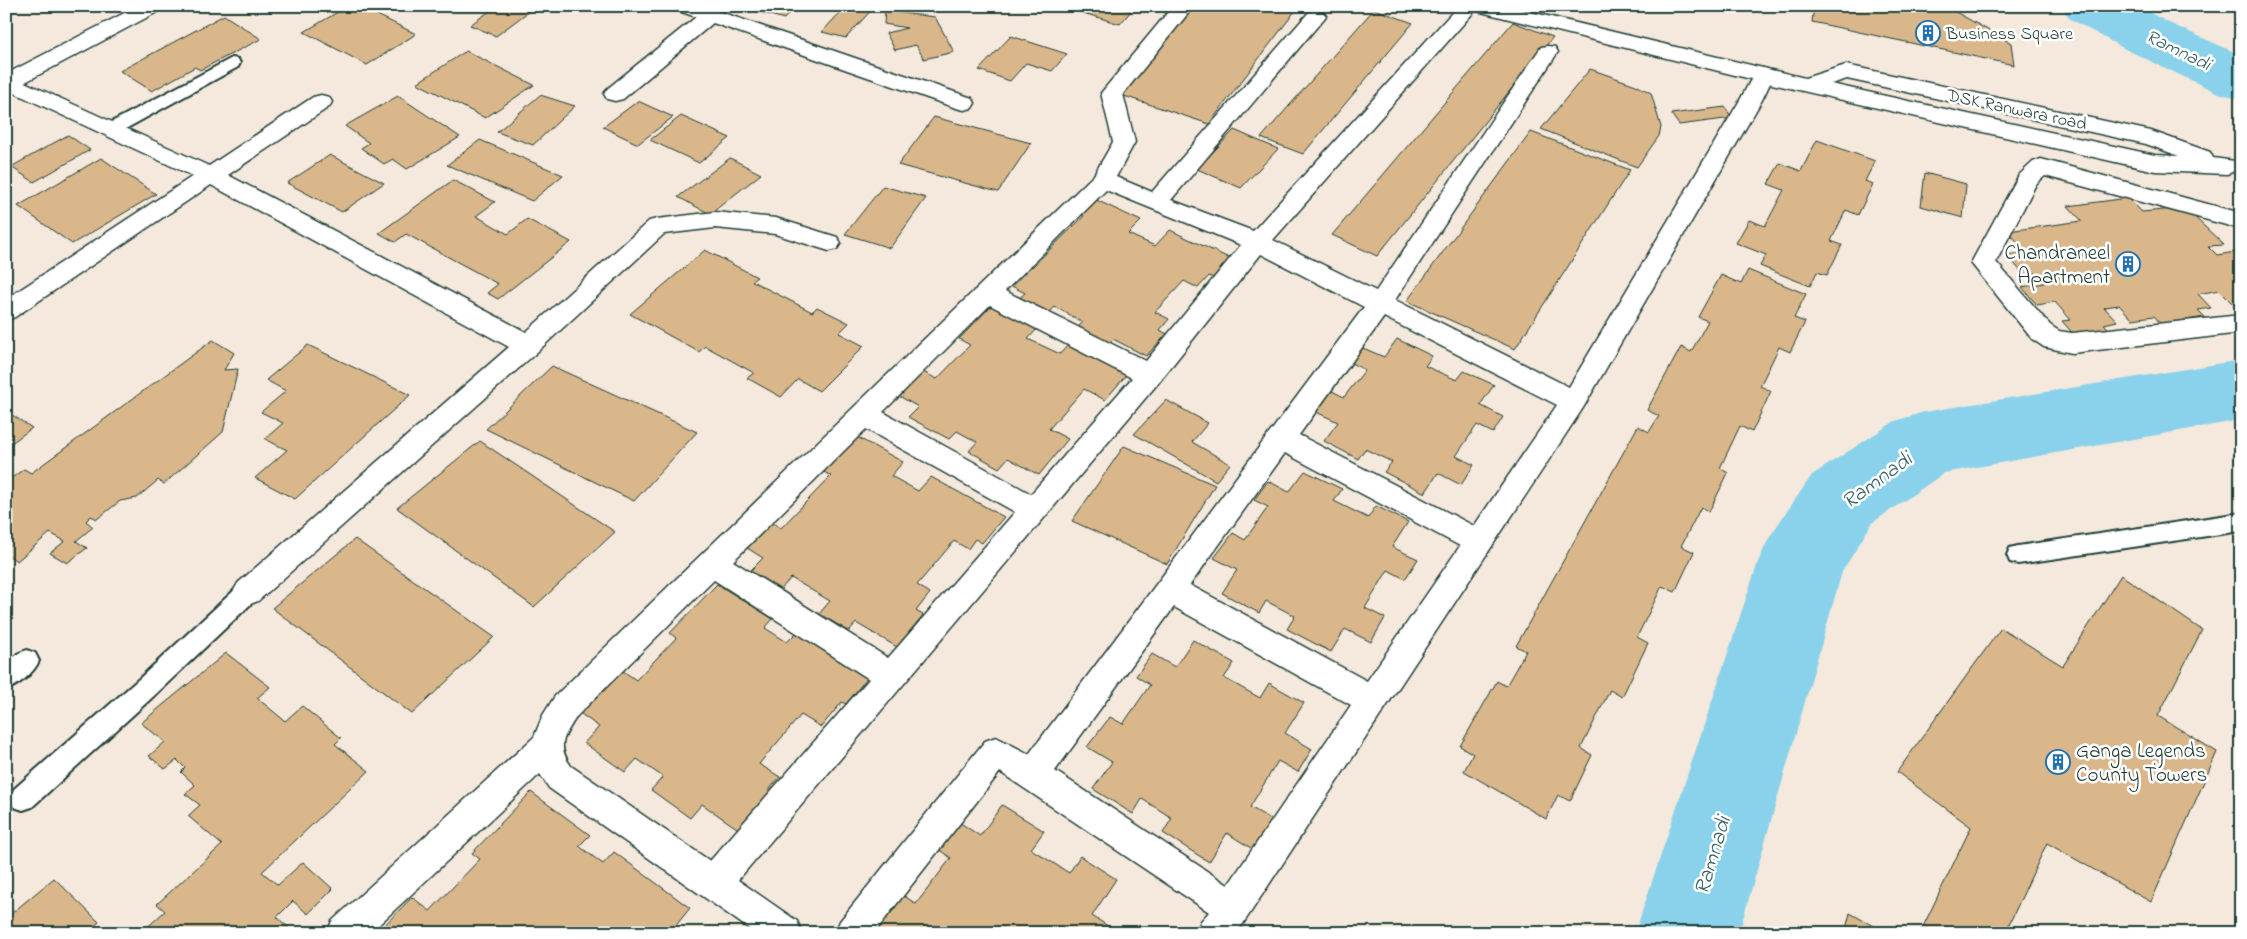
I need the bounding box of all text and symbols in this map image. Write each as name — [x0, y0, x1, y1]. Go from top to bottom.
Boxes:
building icon: Business Square — [1915, 20, 1941, 46]
place label: Business Square — [1945, 22, 2074, 48]
water label: Ramnadi — [2141, 24, 2216, 79]
street label: DSK Ranwara road — [1943, 83, 2089, 139]
place label: Chandraneel Apartment — [2004, 239, 2110, 293]
building icon: Chandraneel Apartment — [2115, 251, 2141, 277]
water label: Ramnadi — [1836, 444, 1921, 518]
place label: Ganga Legends County Towers — [2076, 737, 2207, 793]
building icon: Ganga Legends County Towers — [2045, 749, 2071, 775]
water label: Ramnadi — [1687, 811, 1741, 899]

